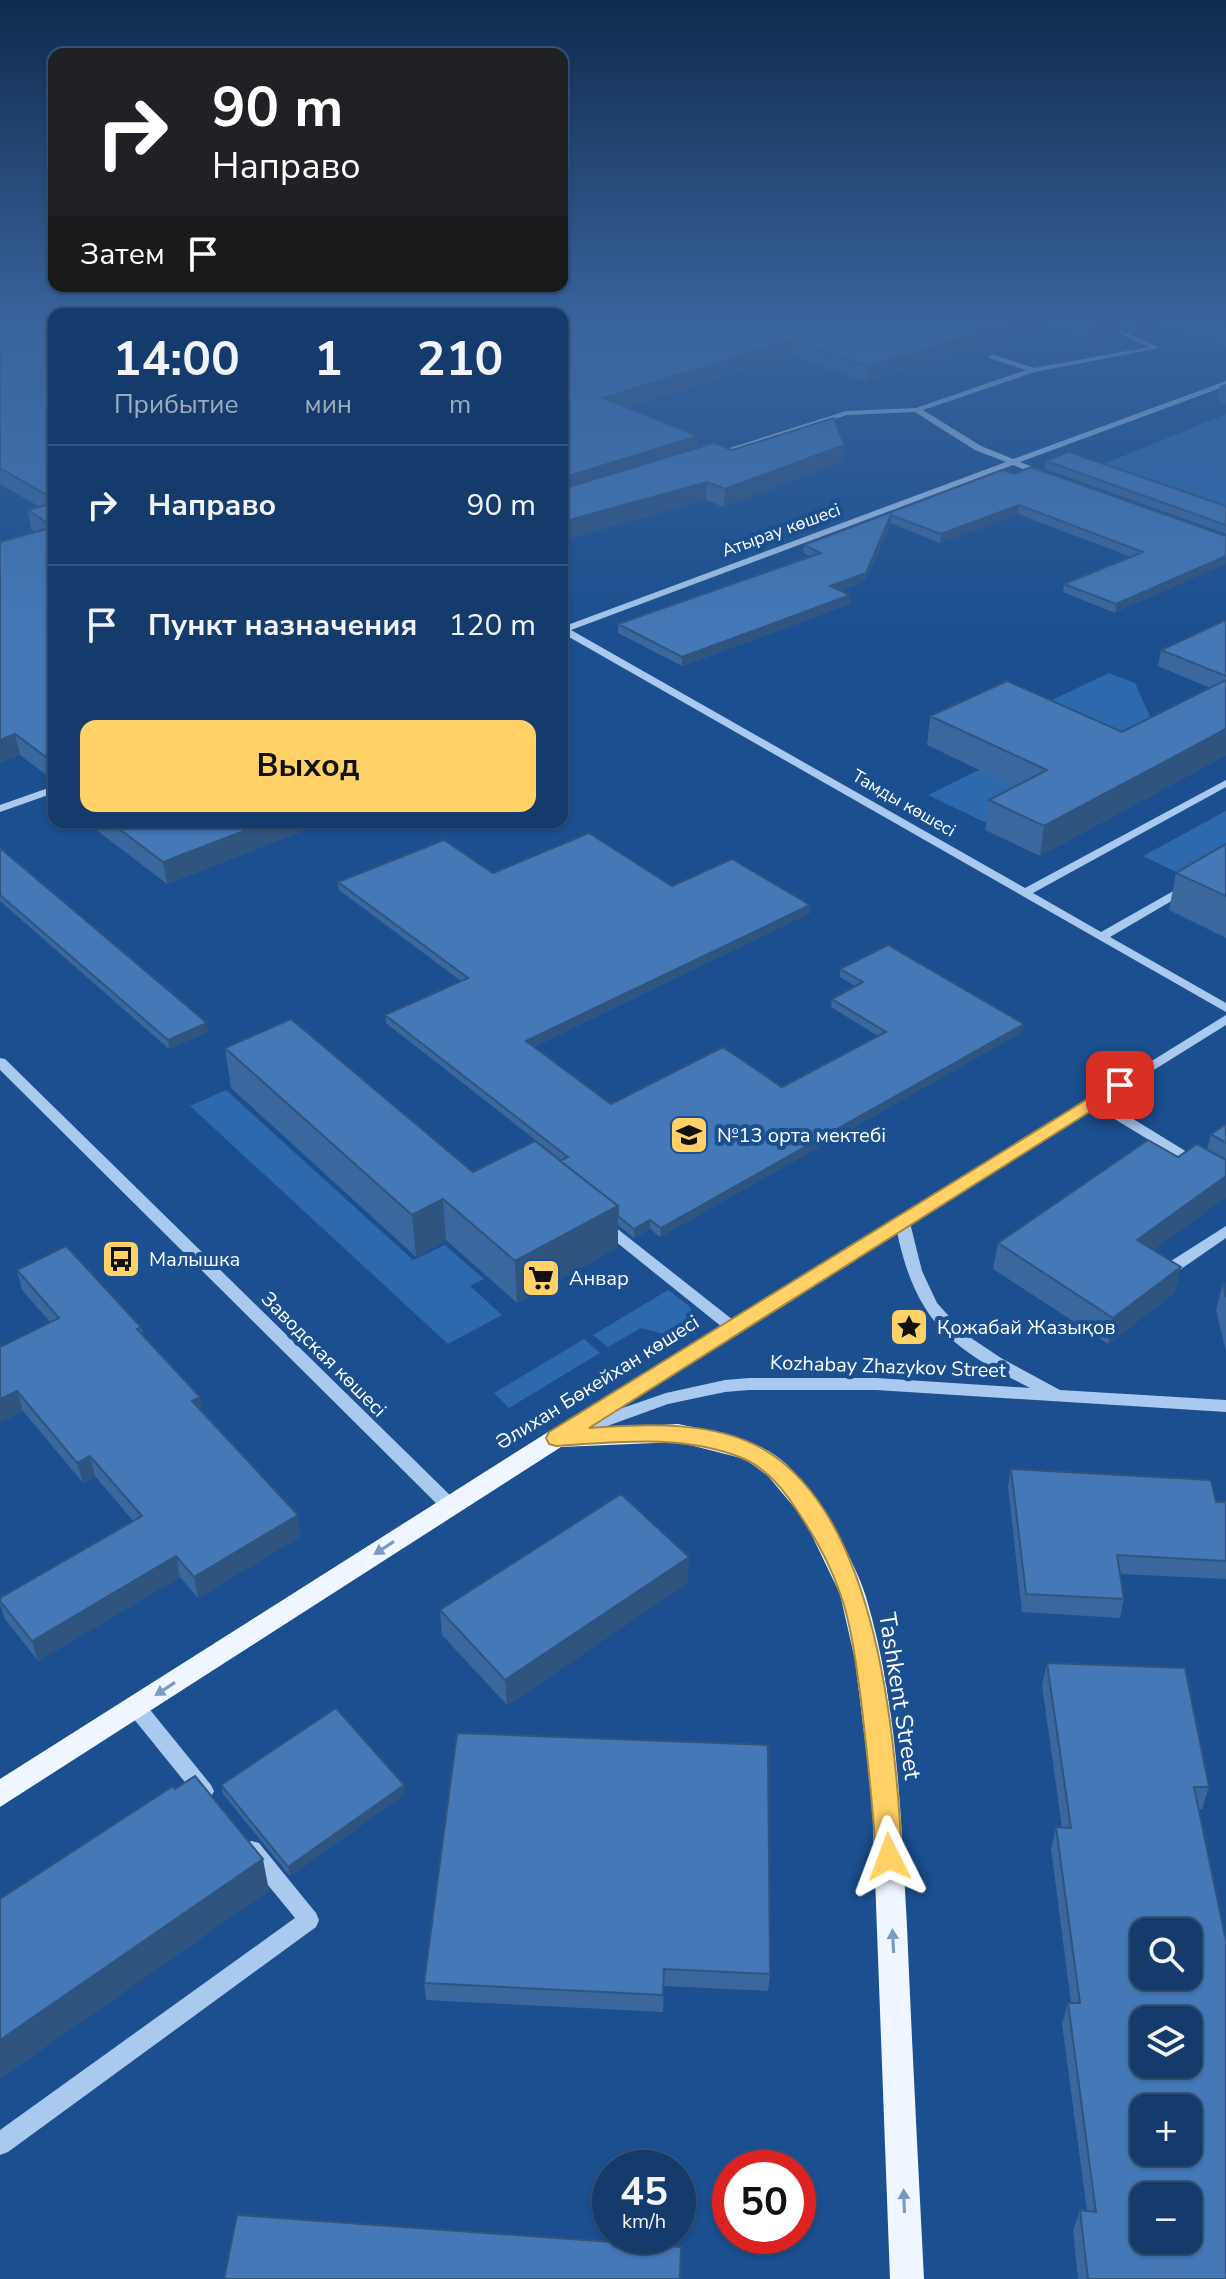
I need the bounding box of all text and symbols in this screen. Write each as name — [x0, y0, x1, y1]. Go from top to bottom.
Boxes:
text: 90 m — [212, 69, 343, 146]
icon: right — [80, 80, 184, 184]
text: Направо — [212, 142, 361, 191]
icon: arrive — [181, 232, 225, 276]
text: Затем — [80, 234, 165, 275]
text: 14:00 — [113, 326, 240, 392]
text: 1 — [314, 326, 343, 392]
text: 210 — [417, 326, 503, 392]
text: Прибытие — [114, 387, 239, 422]
text: мин — [305, 387, 352, 422]
text: m — [449, 387, 471, 422]
icon: right — [80, 483, 124, 527]
text: Направо — [148, 485, 276, 526]
text: 90 m — [467, 485, 536, 526]
street label: Атырау көшесі — [718, 497, 844, 563]
icon: arrive — [80, 603, 124, 647]
text: Пункт назначения — [148, 605, 417, 646]
text: 120 m — [449, 605, 536, 646]
button: Выход — [80, 720, 536, 812]
street label: Тамды көшесі — [848, 764, 960, 842]
pin — [1086, 1051, 1154, 1119]
icon: arrive — [1098, 1063, 1142, 1107]
school or university icon: №13 орта мектебі — [668, 1114, 710, 1156]
place label: №13 орта мектебі — [717, 1122, 886, 1149]
bus stop icon: Малышка — [100, 1238, 142, 1280]
place label: Малышка — [149, 1246, 240, 1273]
supermarket icon: Анвар — [520, 1257, 562, 1299]
place label: Анвар — [569, 1265, 629, 1292]
street label: Заводская көшесі — [255, 1286, 392, 1423]
place icon: Қожабай Жазықов — [888, 1306, 930, 1348]
street label: Әлихан Бөкейхан көшесі — [490, 1309, 704, 1456]
place label: Қожабай Жазықов — [937, 1314, 1115, 1341]
street label: Kozhabay Zhazykov Street — [770, 1349, 1007, 1384]
one-way arrow — [373, 1541, 395, 1555]
street label: Tashkent Street — [871, 1610, 929, 1782]
one-way arrow — [154, 1681, 176, 1695]
position arrow — [847, 1815, 931, 1899]
map controls — [1130, 1918, 1202, 2254]
button: search — [1130, 1918, 1202, 1990]
one-way arrow — [886, 1928, 899, 1953]
button: layers — [1130, 2006, 1202, 2078]
button: + — [1130, 2094, 1202, 2166]
speed limit sign: 50 — [712, 2150, 816, 2254]
text: 45 — [620, 2165, 668, 2219]
button: − — [1130, 2182, 1202, 2254]
one-way arrow — [898, 2188, 911, 2213]
text: km/h — [622, 2208, 666, 2235]

